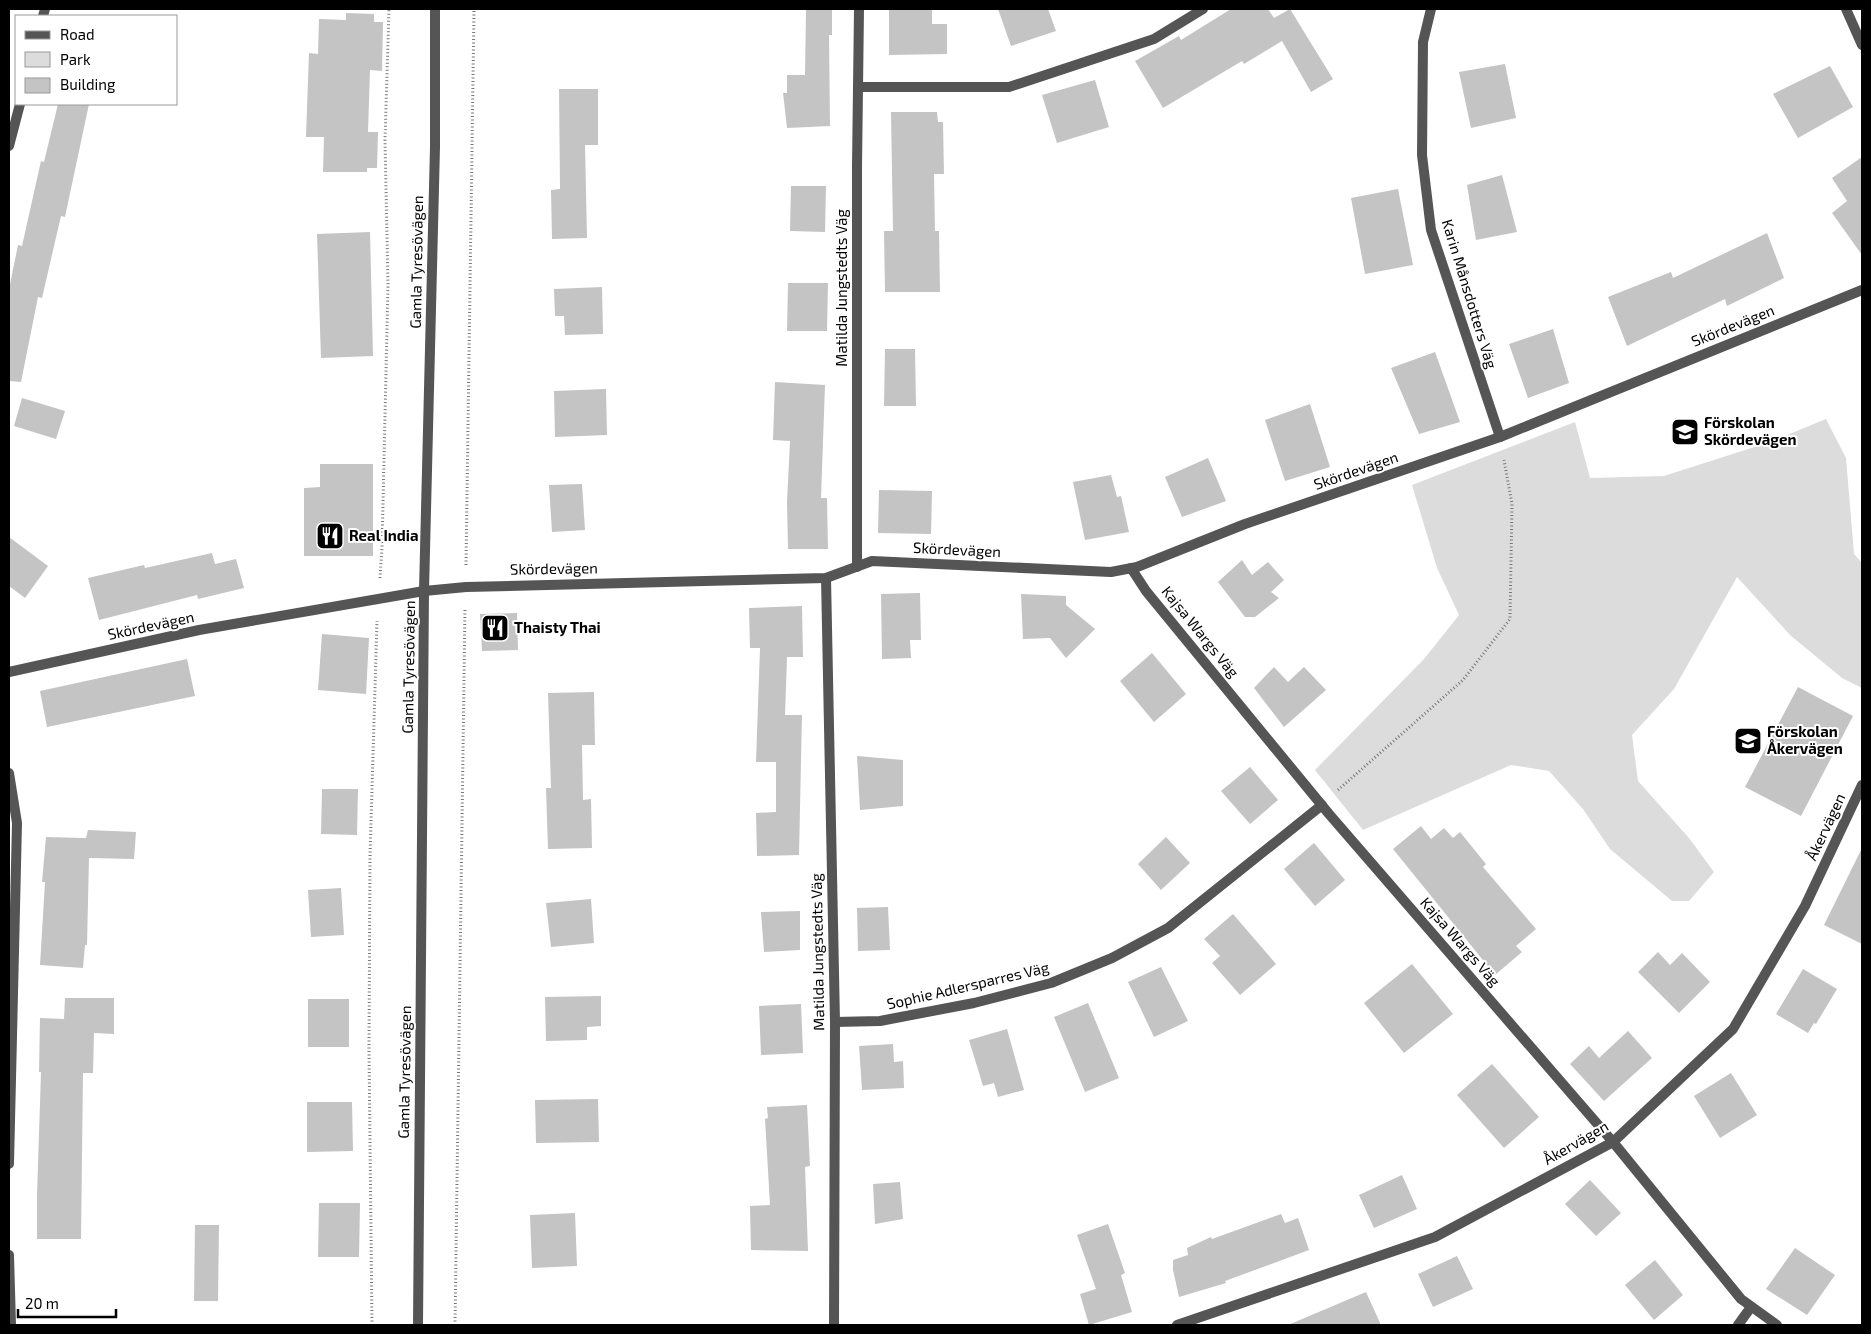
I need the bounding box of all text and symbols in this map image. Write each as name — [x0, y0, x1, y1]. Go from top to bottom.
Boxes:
legend — [15, 15, 178, 105]
text: Road — [60, 25, 95, 43]
text: Park — [60, 50, 91, 68]
text: Building — [60, 75, 116, 93]
street label: Gamla Tyresövägen — [406, 195, 426, 329]
street label: Matilda Jungstedts Väg — [832, 209, 850, 367]
street label: Karin Månsdotters Väg — [1439, 217, 1501, 371]
street label: Skördevägen — [1688, 300, 1777, 350]
place label: Förskolan Skördevägen — [1704, 413, 1796, 448]
school or university icon: Förskolan Skördevägen — [1670, 417, 1700, 447]
street label: Skördevägen — [1311, 447, 1400, 493]
restaurant icon: Real India — [315, 521, 345, 551]
place label: Real India — [349, 526, 419, 544]
street label: Skördevägen — [913, 538, 1001, 560]
street label: Skördevägen — [510, 558, 598, 578]
street label: Kajsa Wargs Väg — [1158, 582, 1244, 682]
street label: Gamla Tyresövägen — [398, 600, 418, 734]
street label: Skördevägen — [106, 607, 196, 643]
restaurant icon: Thaisty Thai — [480, 613, 510, 643]
place label: Thaisty Thai — [514, 618, 601, 637]
place label: Förskolan Åkervägen — [1767, 722, 1843, 757]
school or university icon: Förskolan Åkervägen — [1733, 726, 1763, 756]
street label: Åkervägen — [1802, 790, 1848, 863]
street label: Matilda Jungstedts Väg — [807, 872, 827, 1031]
street label: Kajsa Wargs Väg — [1416, 893, 1505, 991]
street label: Sophie Adlersparres Väg — [885, 957, 1051, 1012]
street label: Gamla Tyresövägen — [394, 1005, 414, 1139]
street label: Åkervägen — [1540, 1116, 1611, 1168]
scale bar — [18, 1286, 115, 1318]
text: 20 m — [25, 1294, 59, 1312]

